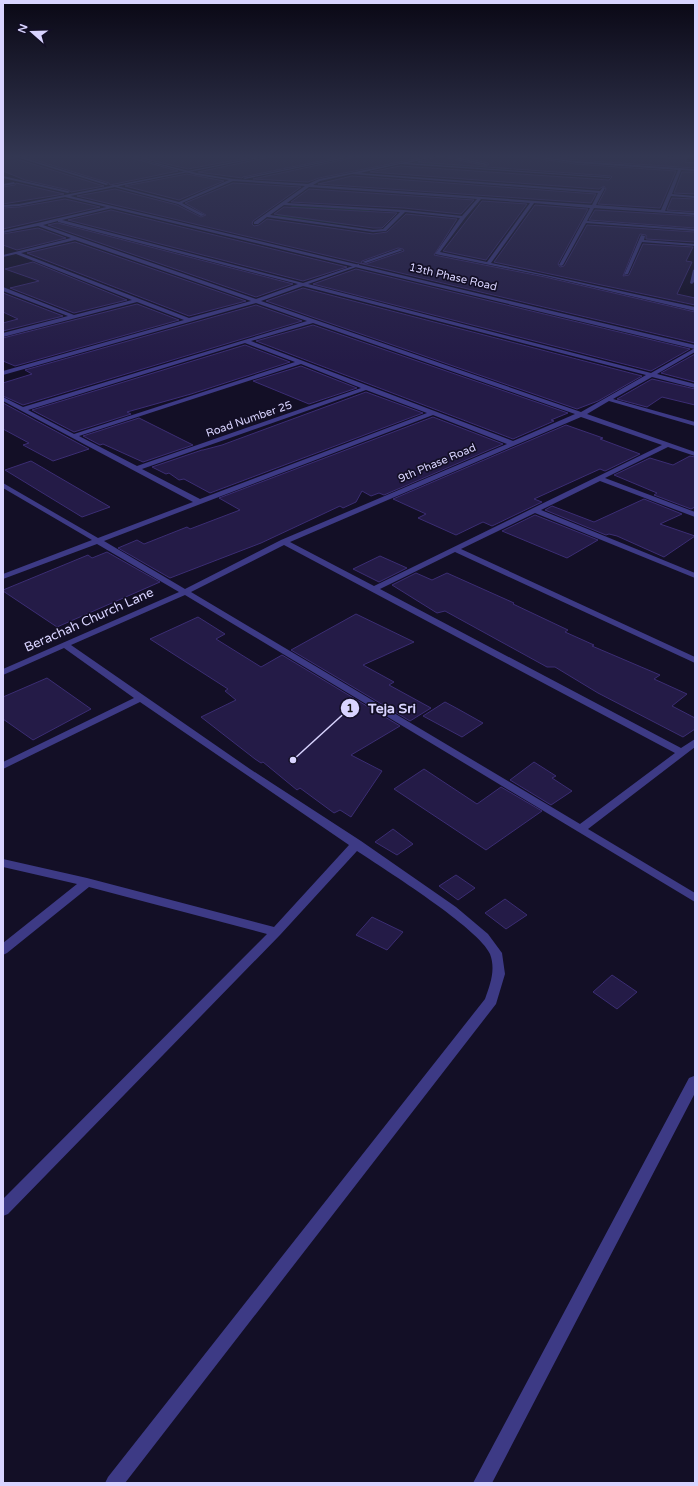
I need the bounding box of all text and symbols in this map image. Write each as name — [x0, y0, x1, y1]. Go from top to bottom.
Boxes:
north arrow — [12, 12, 52, 52]
text: N — [15, 22, 31, 35]
street label: 13th Phase Road — [408, 261, 498, 293]
street label: Road Number 25 — [204, 398, 294, 440]
street label: 9th Phase Road — [396, 441, 478, 485]
street label: Berachah Church Lane — [22, 584, 156, 656]
callout: Teja Sri — [340, 695, 424, 721]
text: Teja Sri — [367, 700, 416, 717]
text: 1 — [346, 701, 354, 715]

